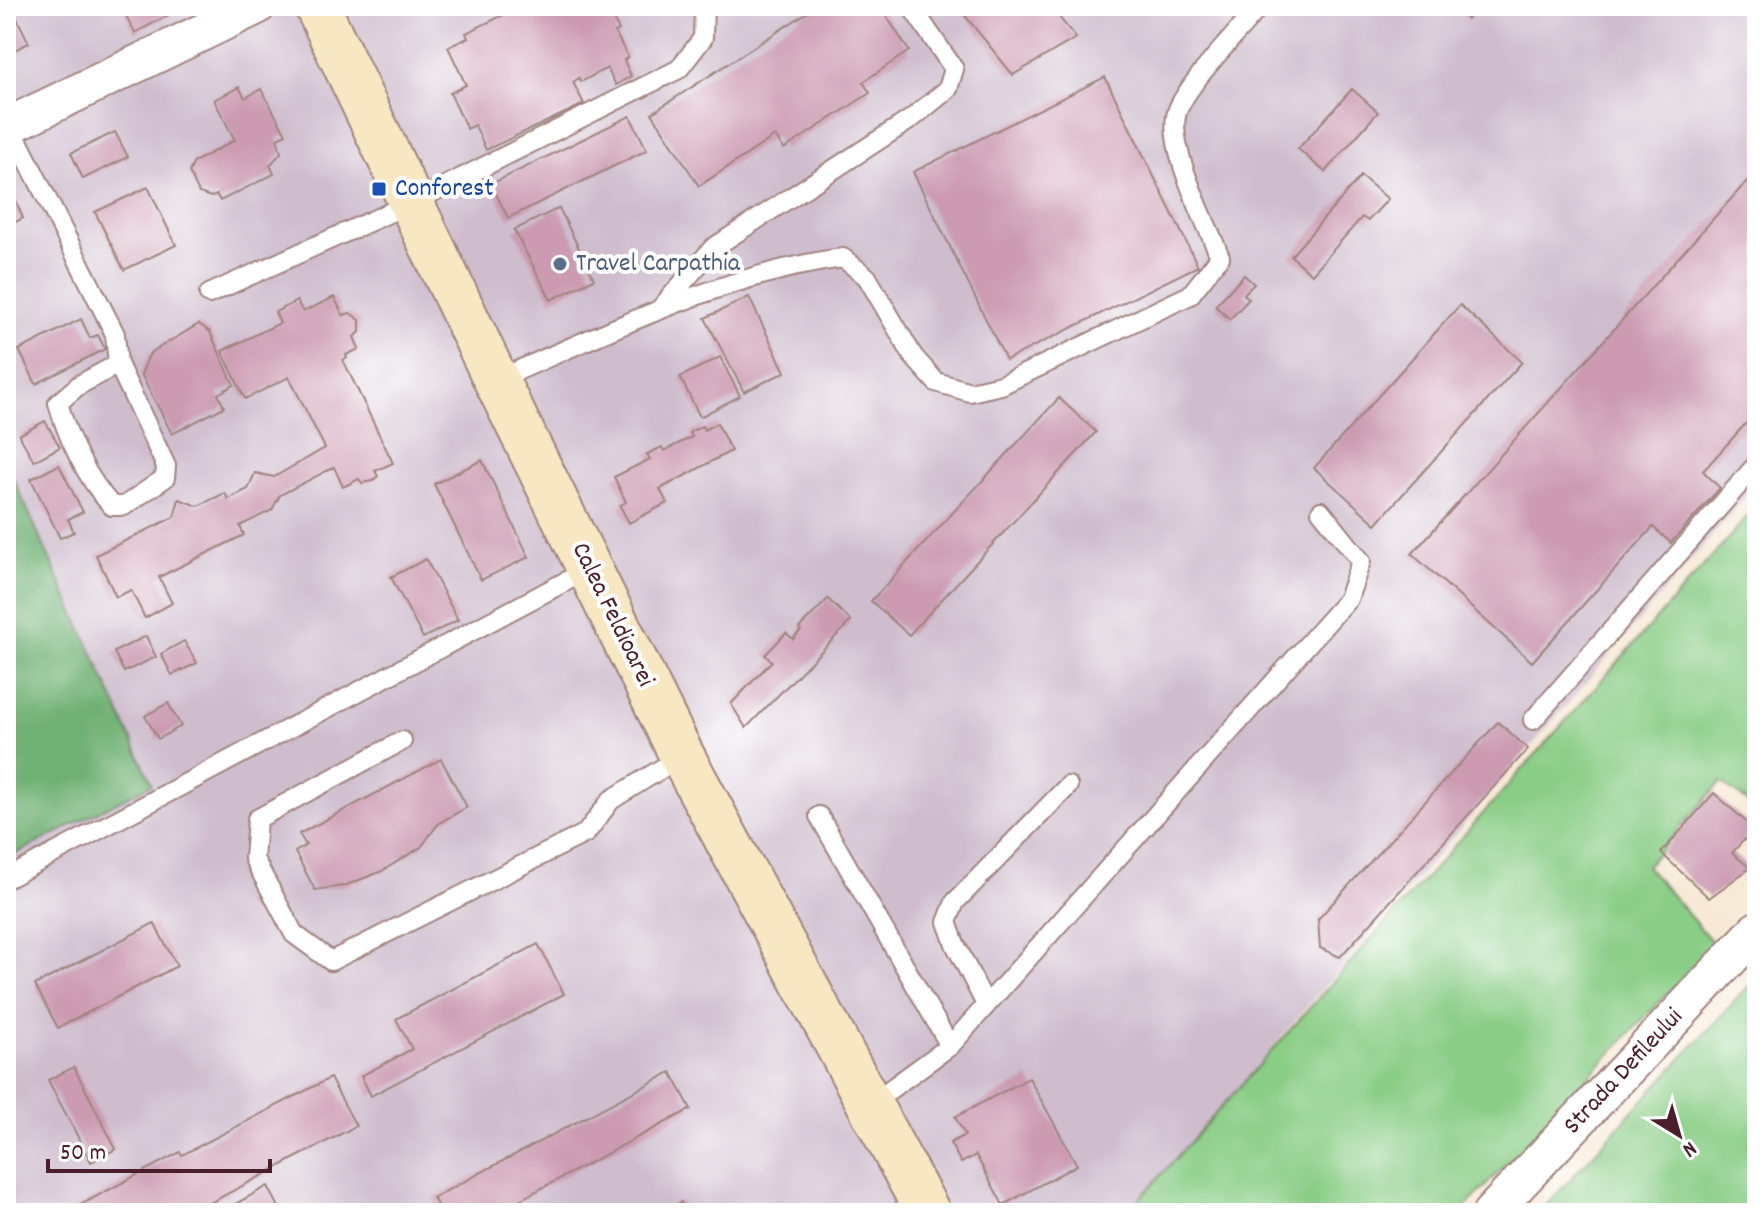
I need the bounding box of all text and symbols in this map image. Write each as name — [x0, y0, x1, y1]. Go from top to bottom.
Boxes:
place label: Conforest — [395, 171, 494, 208]
marker: Conforest — [370, 180, 388, 198]
place label: Travel Carpathia — [576, 246, 741, 283]
marker: Travel Carpathia — [551, 255, 569, 273]
street label: Calea Feldioarei — [561, 537, 663, 694]
street label: Strada Defileului — [1556, 1000, 1693, 1144]
north arrow — [1639, 1095, 1719, 1175]
scale bar — [48, 1123, 270, 1173]
text: N — [1675, 1133, 1703, 1164]
text: 50 m — [60, 1137, 106, 1171]

